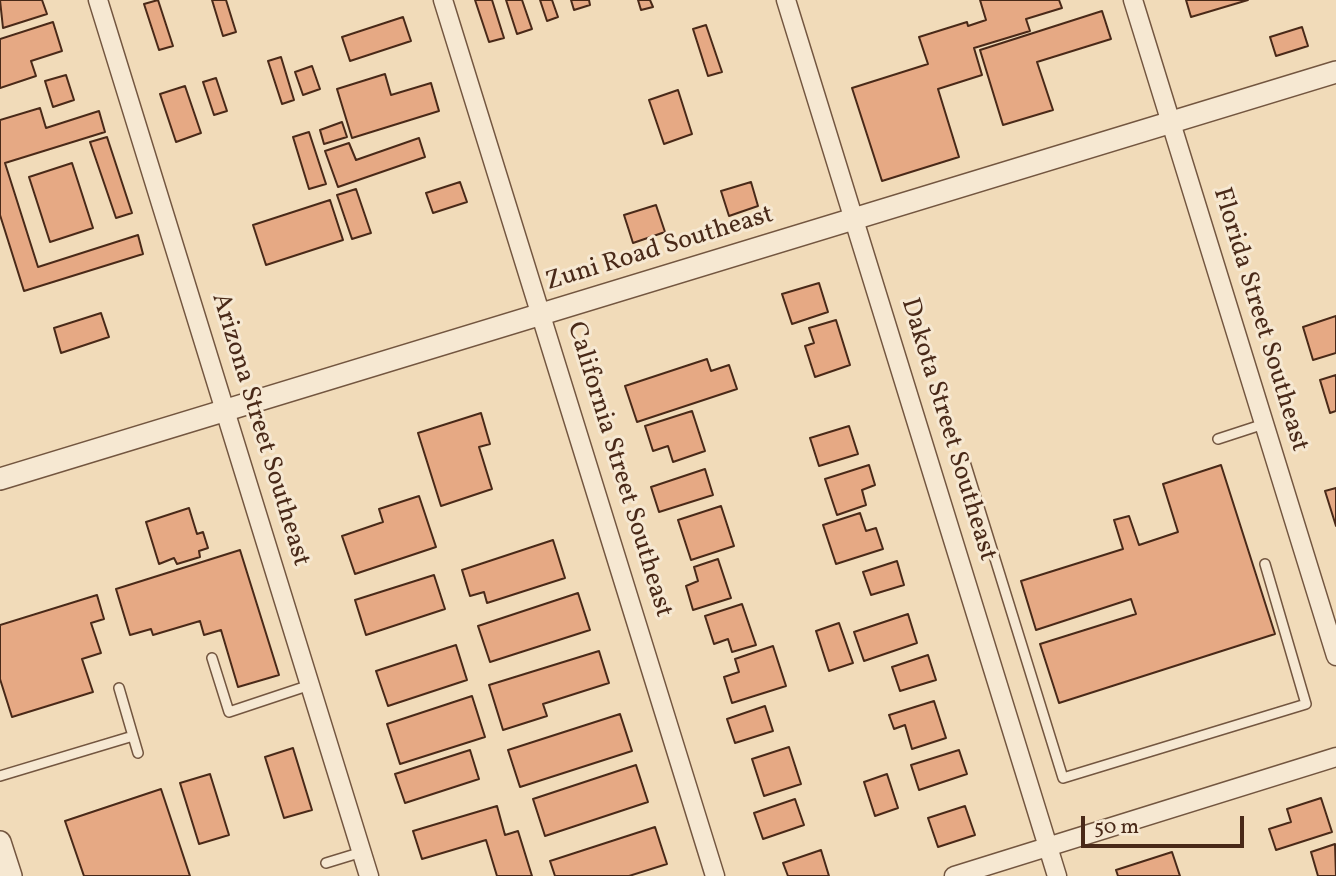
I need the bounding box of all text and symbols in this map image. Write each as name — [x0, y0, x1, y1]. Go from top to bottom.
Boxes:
street label: Florida Street Southeast — [1204, 184, 1314, 456]
street label: Zuni Road Southeast — [542, 201, 778, 299]
street label: Arizona Street Southeast — [203, 290, 315, 570]
street label: Dakota Street Southeast — [892, 295, 1002, 565]
street label: California Street Southeast — [558, 319, 678, 621]
scale bar — [1084, 802, 1247, 846]
text: 50 m — [1094, 813, 1139, 842]

